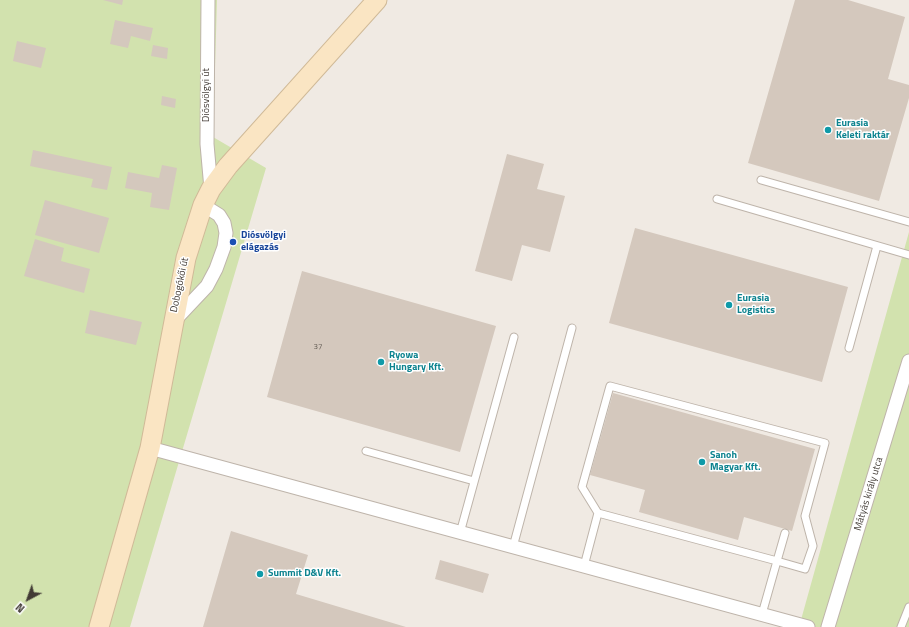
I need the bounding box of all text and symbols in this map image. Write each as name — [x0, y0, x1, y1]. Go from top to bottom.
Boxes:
street label: Diósvölgyi út — [201, 68, 213, 122]
place label: Eurasia Keleti raktár — [836, 118, 890, 142]
marker: Eurasia Keleti raktár — [823, 125, 833, 135]
place label: Diósvölgyi elágazás — [241, 230, 286, 254]
marker: Diósvölgyi elágazás — [228, 237, 238, 247]
street label: Dobogókői út — [168, 256, 192, 314]
place label: Eurasia Logistics — [737, 293, 775, 316]
marker: Eurasia Logistics — [724, 300, 734, 310]
house number: 37 — [314, 342, 322, 352]
place label: Ryowa Hungary Kft. — [389, 350, 444, 374]
marker: Ryowa Hungary Kft. — [376, 357, 386, 367]
place label: Sanoh Magyar Kft. — [710, 450, 761, 474]
street label: Mátyás király utca — [852, 456, 886, 532]
marker: Sanoh Magyar Kft. — [697, 457, 707, 467]
place label: Summit D&V Kft. — [268, 568, 341, 580]
marker: Summit D&V Kft. — [255, 569, 265, 579]
north arrow — [8, 579, 48, 619]
text: N — [12, 600, 28, 617]

